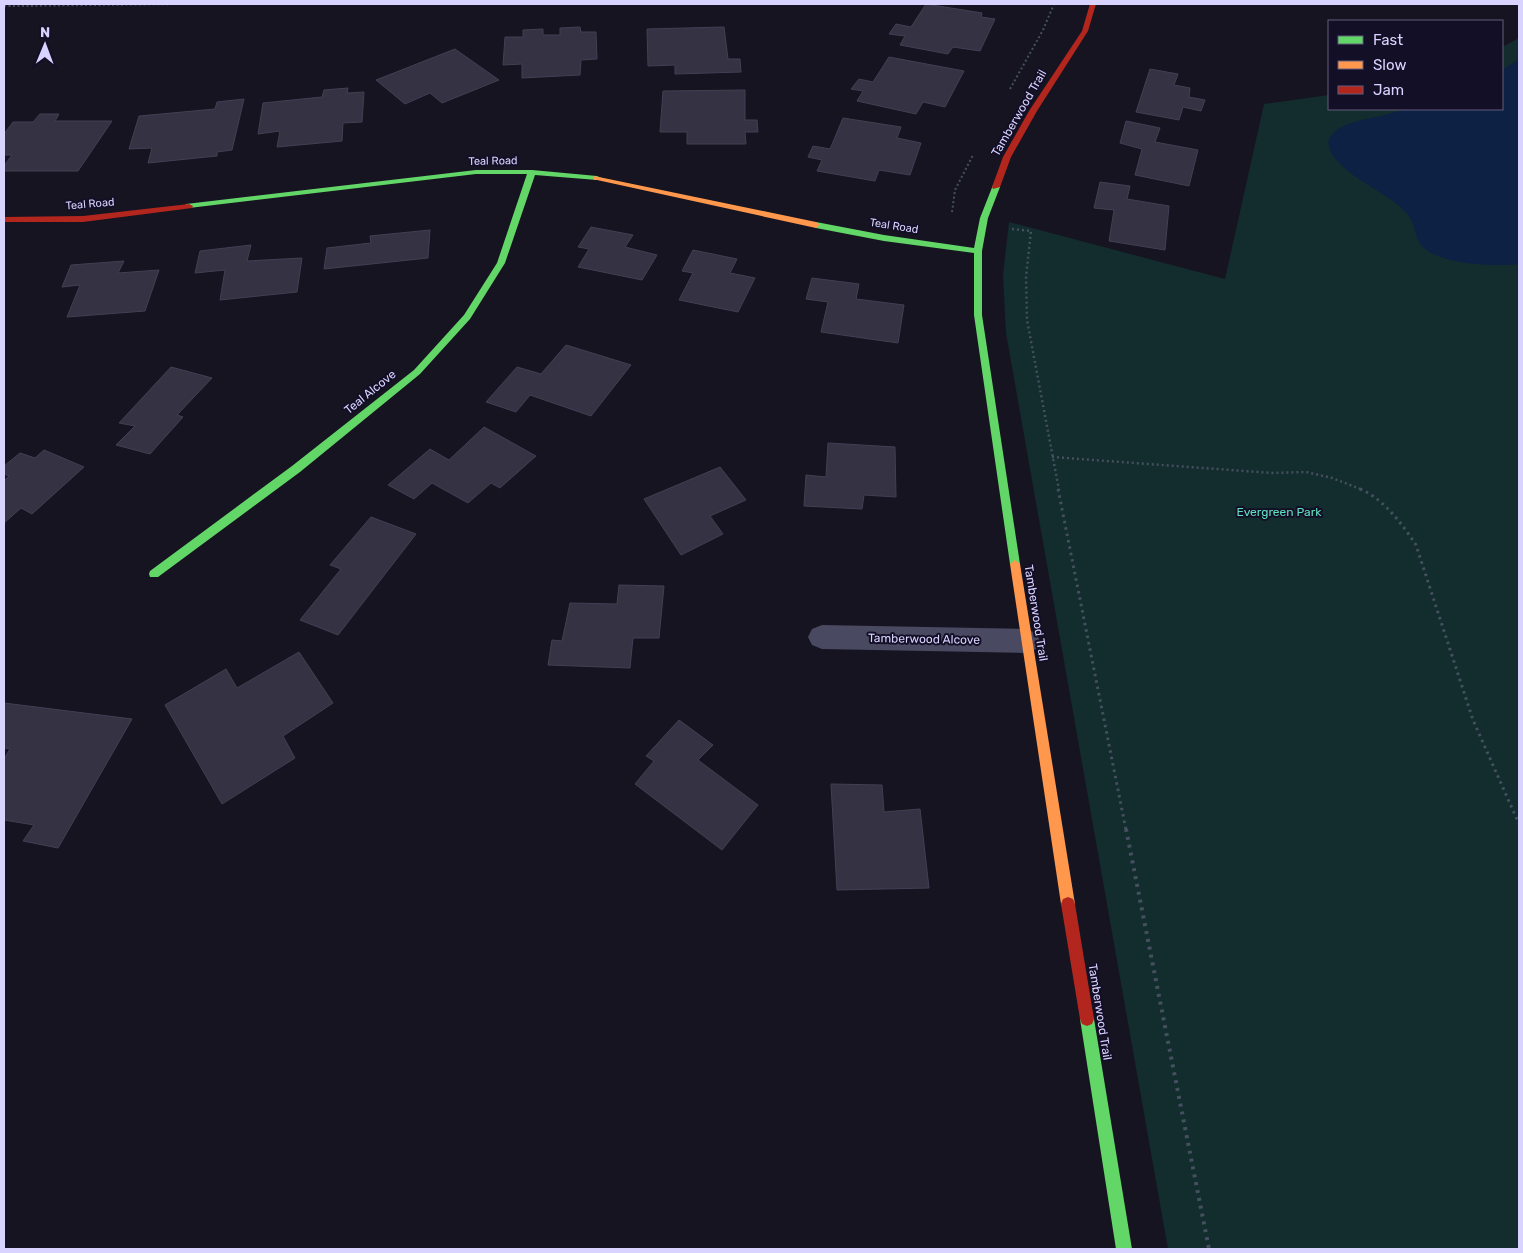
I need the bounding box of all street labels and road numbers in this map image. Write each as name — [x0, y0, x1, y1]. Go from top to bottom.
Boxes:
street label: Tamberwood Trail — [989, 67, 1049, 159]
street label: Teal Road — [468, 154, 518, 168]
street label: Teal Road — [65, 195, 115, 213]
street label: Teal Road — [869, 216, 919, 236]
street label: Teal Alcove — [341, 367, 399, 417]
street label: Tamberwood Trail — [1021, 564, 1051, 662]
street label: Tamberwood Alcove — [868, 631, 980, 647]
street label: Tamberwood Trail — [1085, 963, 1115, 1061]

